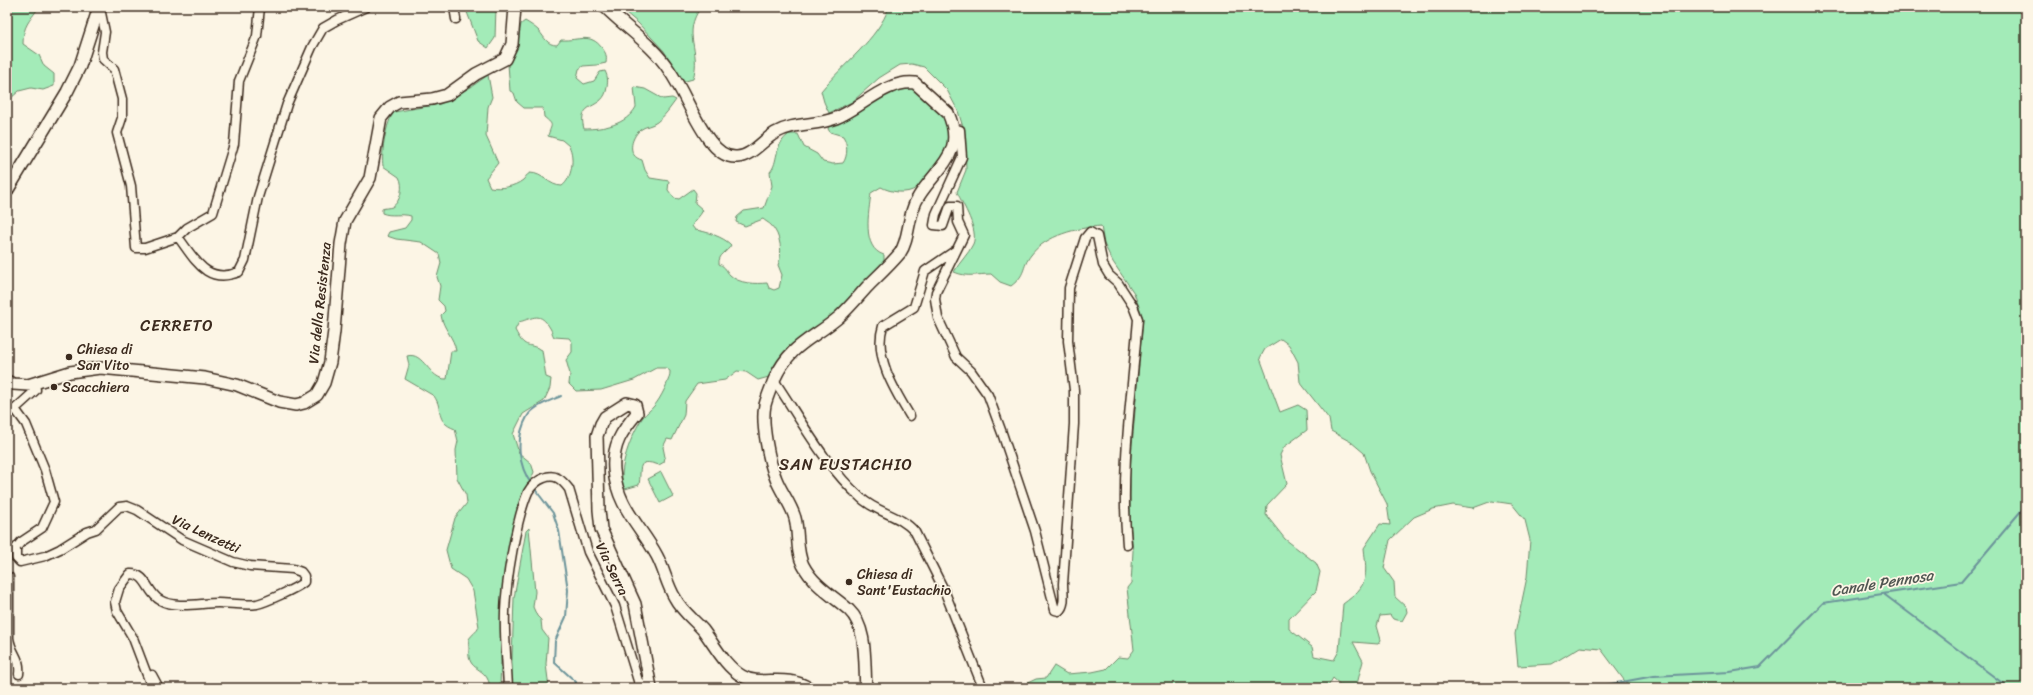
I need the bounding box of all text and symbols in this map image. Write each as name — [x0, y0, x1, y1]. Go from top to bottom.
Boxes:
street label: Via della Resistenza — [301, 240, 339, 365]
district label: CERRETO — [140, 311, 214, 340]
place label: Chiesa di San Vito — [77, 337, 134, 378]
marker: Chiesa di San Vito — [64, 352, 74, 362]
place label: Scacchiera — [62, 375, 130, 400]
marker: Scacchiera — [49, 382, 59, 392]
district label: SAN EUSTACHIO — [779, 450, 913, 479]
street label: Via Lenzetti — [168, 507, 245, 561]
street label: Via Serra — [588, 538, 636, 600]
place label: Chiesa di Sant'Eustachio — [857, 562, 951, 603]
water label: Canale Pennosa — [1829, 562, 1936, 604]
marker: Chiesa di Sant'Eustachio — [844, 577, 854, 587]

